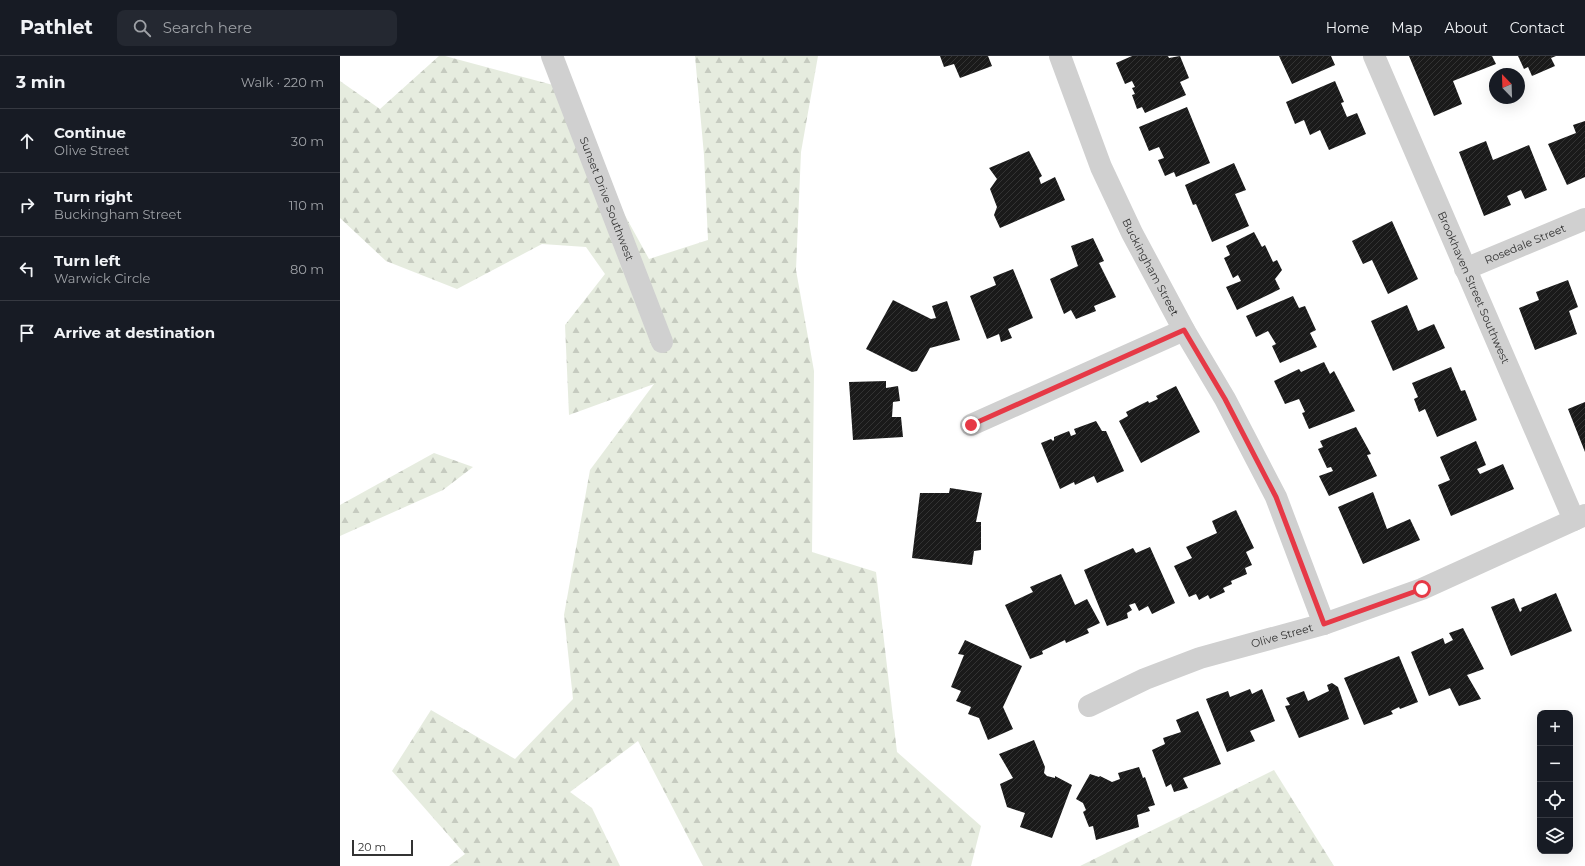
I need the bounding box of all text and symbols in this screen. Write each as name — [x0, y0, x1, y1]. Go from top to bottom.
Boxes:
search box — [117, 10, 397, 46]
text: Pathlet — [20, 16, 93, 39]
icon: search — [131, 17, 153, 39]
text: Search here — [163, 18, 252, 37]
text: Home — [1326, 19, 1369, 37]
text: Map — [1391, 19, 1422, 37]
text: About — [1444, 19, 1488, 37]
text: Contact — [1510, 19, 1565, 37]
north arrow — [1489, 68, 1525, 104]
text: 3 min — [16, 72, 66, 92]
text: Walk · 220 m — [241, 74, 324, 90]
text: Continue — [54, 123, 126, 142]
icon: ahead — [16, 130, 38, 152]
text: 30 m — [291, 133, 324, 149]
street label: Sunset Drive Southwest — [577, 135, 637, 263]
text: Olive Street — [54, 142, 129, 158]
text: Turn right — [54, 187, 133, 206]
icon: right — [16, 194, 38, 216]
text: 110 m — [289, 197, 324, 213]
text: Buckingham Street — [54, 206, 182, 222]
street label: Brookhaven Street Southwest — [1435, 209, 1513, 366]
street label: Buckingham Street — [1119, 216, 1182, 319]
street label: Rosedale Street — [1482, 221, 1568, 267]
text: Turn left — [54, 251, 121, 270]
icon: left — [16, 258, 38, 280]
text: 80 m — [290, 261, 324, 277]
text: Warwick Circle — [54, 270, 150, 286]
icon: arrive — [16, 322, 38, 344]
text: Arrive at destination — [54, 323, 215, 342]
route end — [962, 416, 980, 434]
route start — [1413, 580, 1431, 598]
street label: Olive Street — [1249, 620, 1315, 651]
map controls — [1537, 710, 1573, 854]
button: + — [1537, 710, 1573, 746]
button: − — [1537, 746, 1573, 782]
button: locate — [1537, 782, 1573, 818]
button: layers — [1537, 818, 1573, 854]
scale bar — [352, 838, 413, 857]
text: 20 m — [358, 840, 386, 854]

